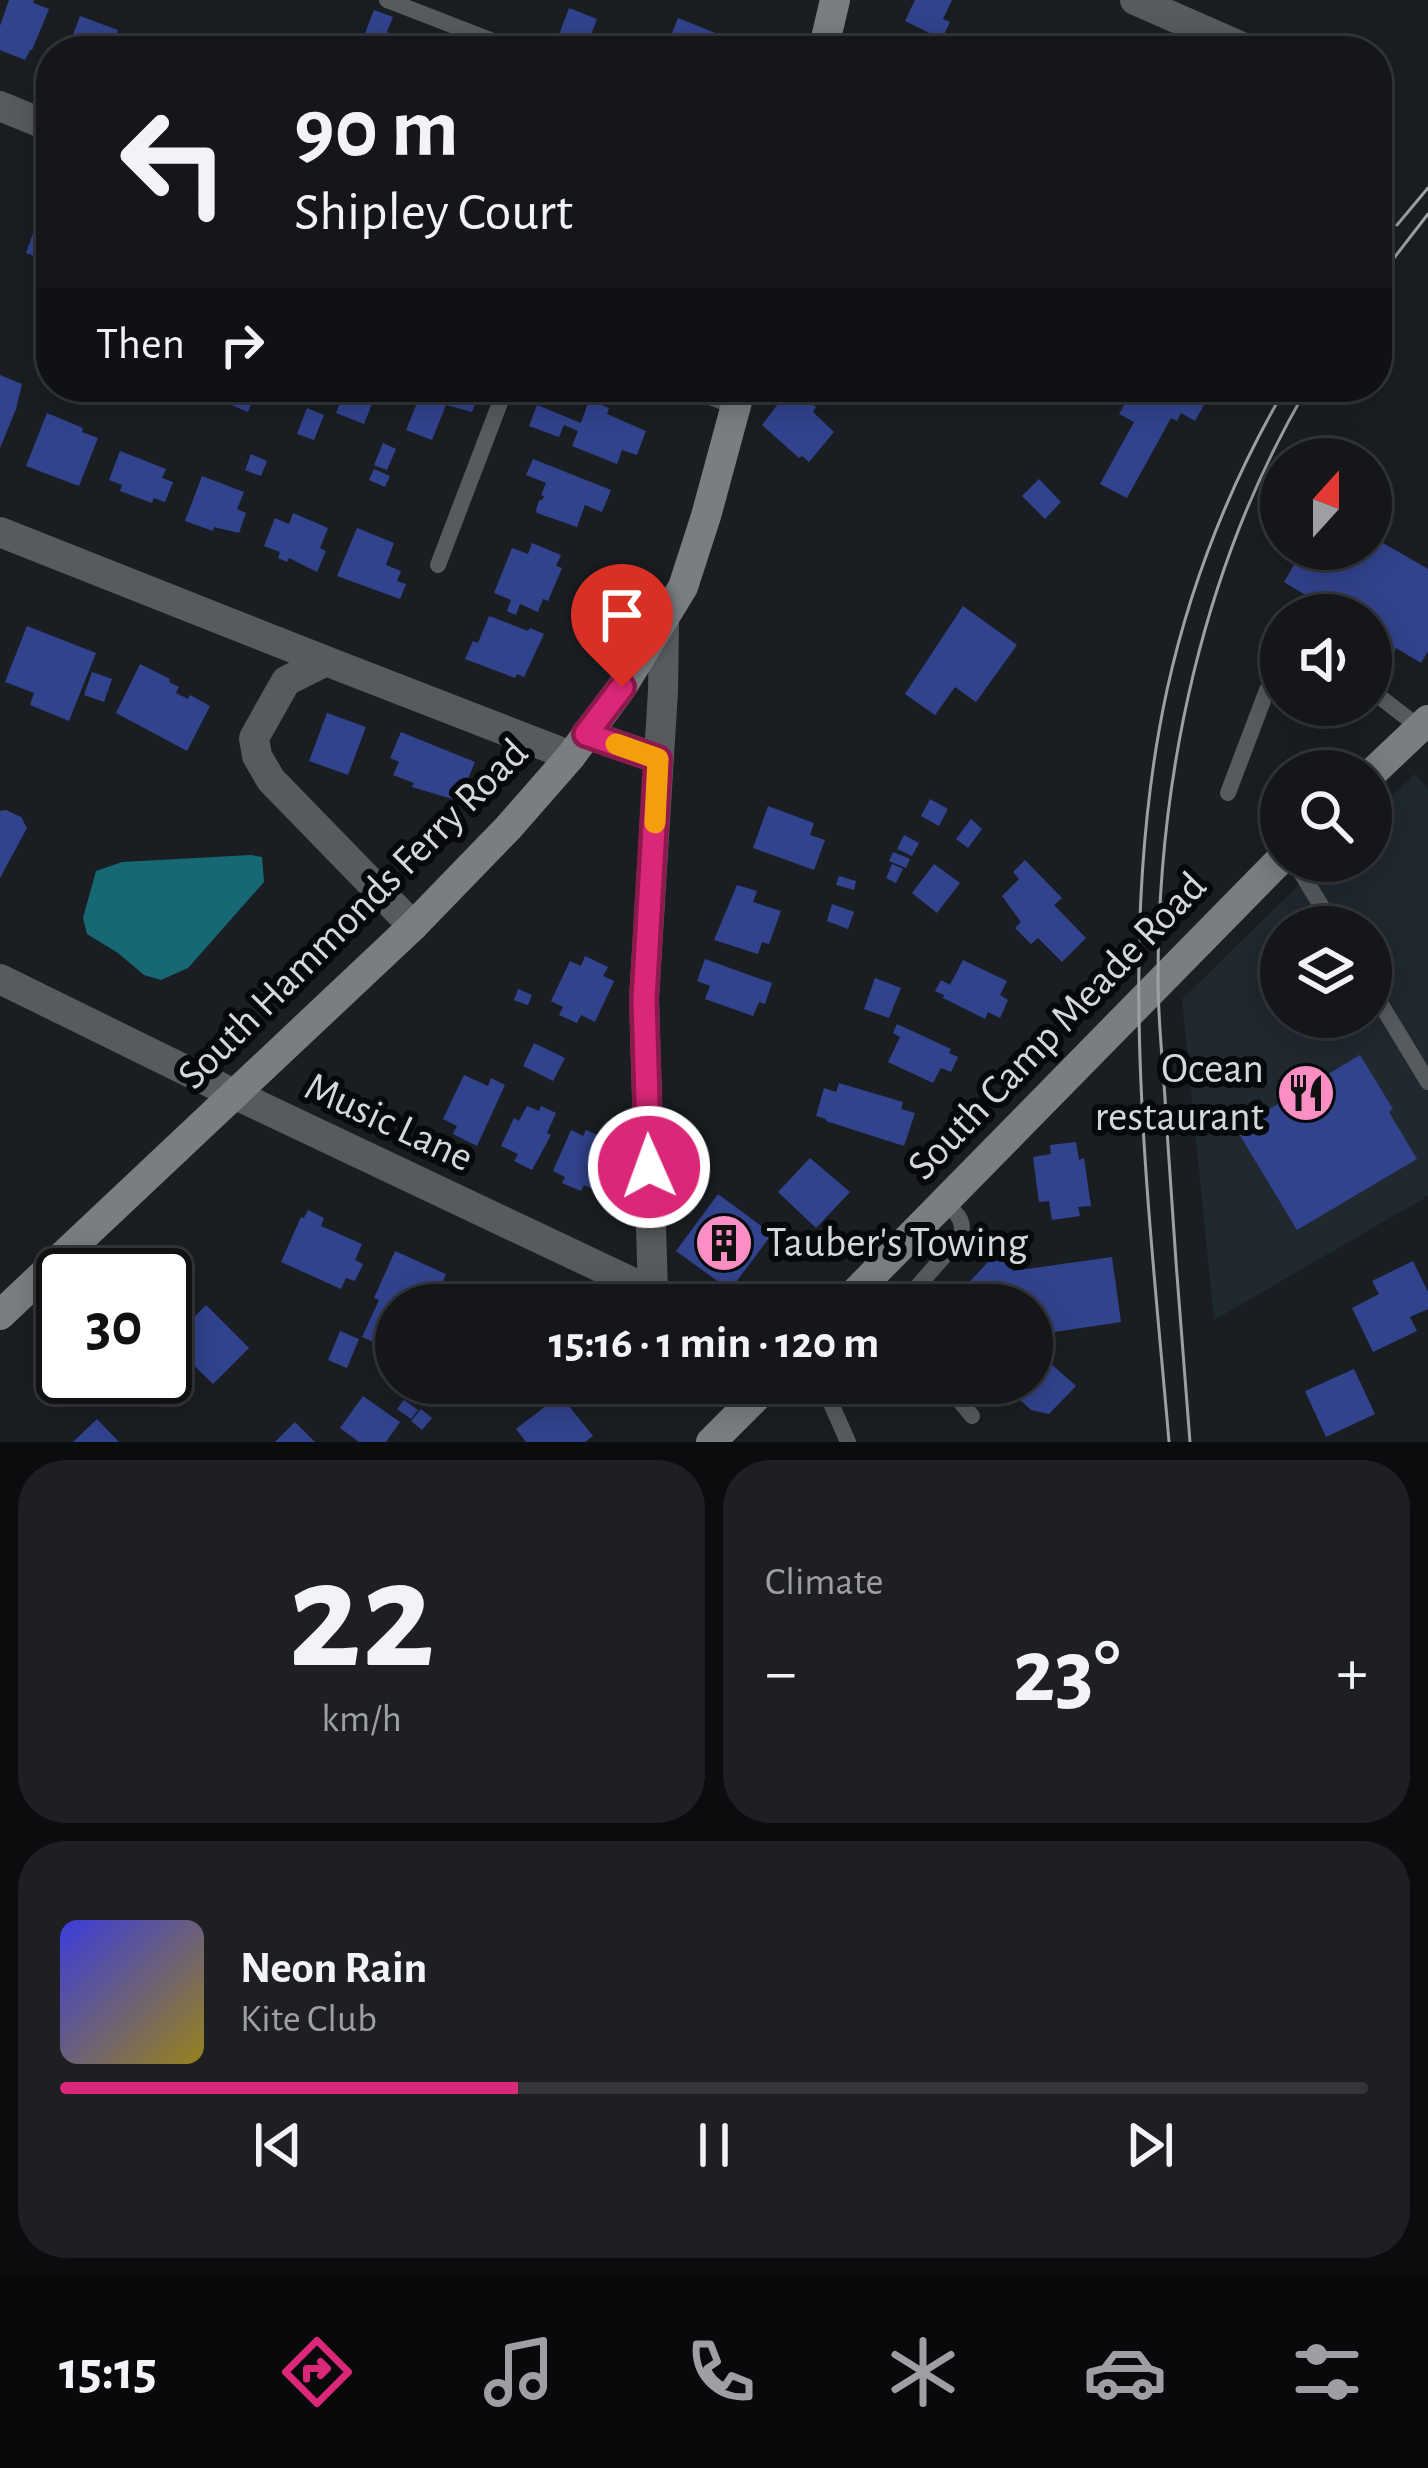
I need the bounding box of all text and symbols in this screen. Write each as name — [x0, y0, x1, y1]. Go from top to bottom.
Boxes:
icon: left — [96, 84, 252, 240]
text: 90 m — [294, 88, 459, 172]
text: Shipley Court — [294, 186, 573, 240]
icon: right — [209, 312, 275, 378]
text: Then — [96, 322, 185, 367]
north arrow — [1260, 438, 1392, 570]
map controls — [1260, 438, 1392, 1038]
pin — [571, 564, 673, 687]
icon: arrive — [589, 582, 655, 648]
button: sound — [1260, 594, 1392, 726]
street label: South Hammonds Ferry Road — [170, 731, 536, 1097]
button: search — [1260, 750, 1392, 882]
street label: South Camp Meade Road — [900, 864, 1214, 1188]
button: layers — [1260, 906, 1392, 1038]
place label: Ocean restaurant — [1095, 1048, 1264, 1138]
restaurant icon: Ocean restaurant — [1275, 1062, 1337, 1124]
street label: Music Lane — [299, 1065, 479, 1179]
position arrow — [586, 1104, 712, 1230]
building icon: Tauber's Towing — [693, 1212, 755, 1274]
place label: Tauber's Towing — [766, 1222, 1028, 1264]
speed limit sign: 30 — [36, 1248, 192, 1404]
text: 15:16 · 1 min · 120 m — [549, 1321, 879, 1366]
text: 22 — [288, 1540, 435, 1696]
text: Climate — [765, 1563, 883, 1602]
text: 23° — [1013, 1628, 1120, 1718]
text: − — [765, 1640, 797, 1706]
text: + — [1336, 1640, 1368, 1706]
text: km/h — [321, 1700, 402, 1739]
text: Neon Rain — [240, 1946, 427, 1991]
text: Kite Club — [240, 2000, 377, 2039]
icon: previous — [245, 2112, 311, 2178]
icon: pause — [681, 2112, 747, 2178]
icon: next — [1117, 2112, 1183, 2178]
icon: directions — [275, 2330, 359, 2414]
icon: music — [477, 2330, 561, 2414]
icon: phone — [679, 2330, 763, 2414]
icon: climate — [881, 2330, 965, 2414]
icon: car — [1083, 2330, 1167, 2414]
icon: filters — [1285, 2330, 1369, 2414]
text: 15:15 — [59, 2345, 157, 2399]

